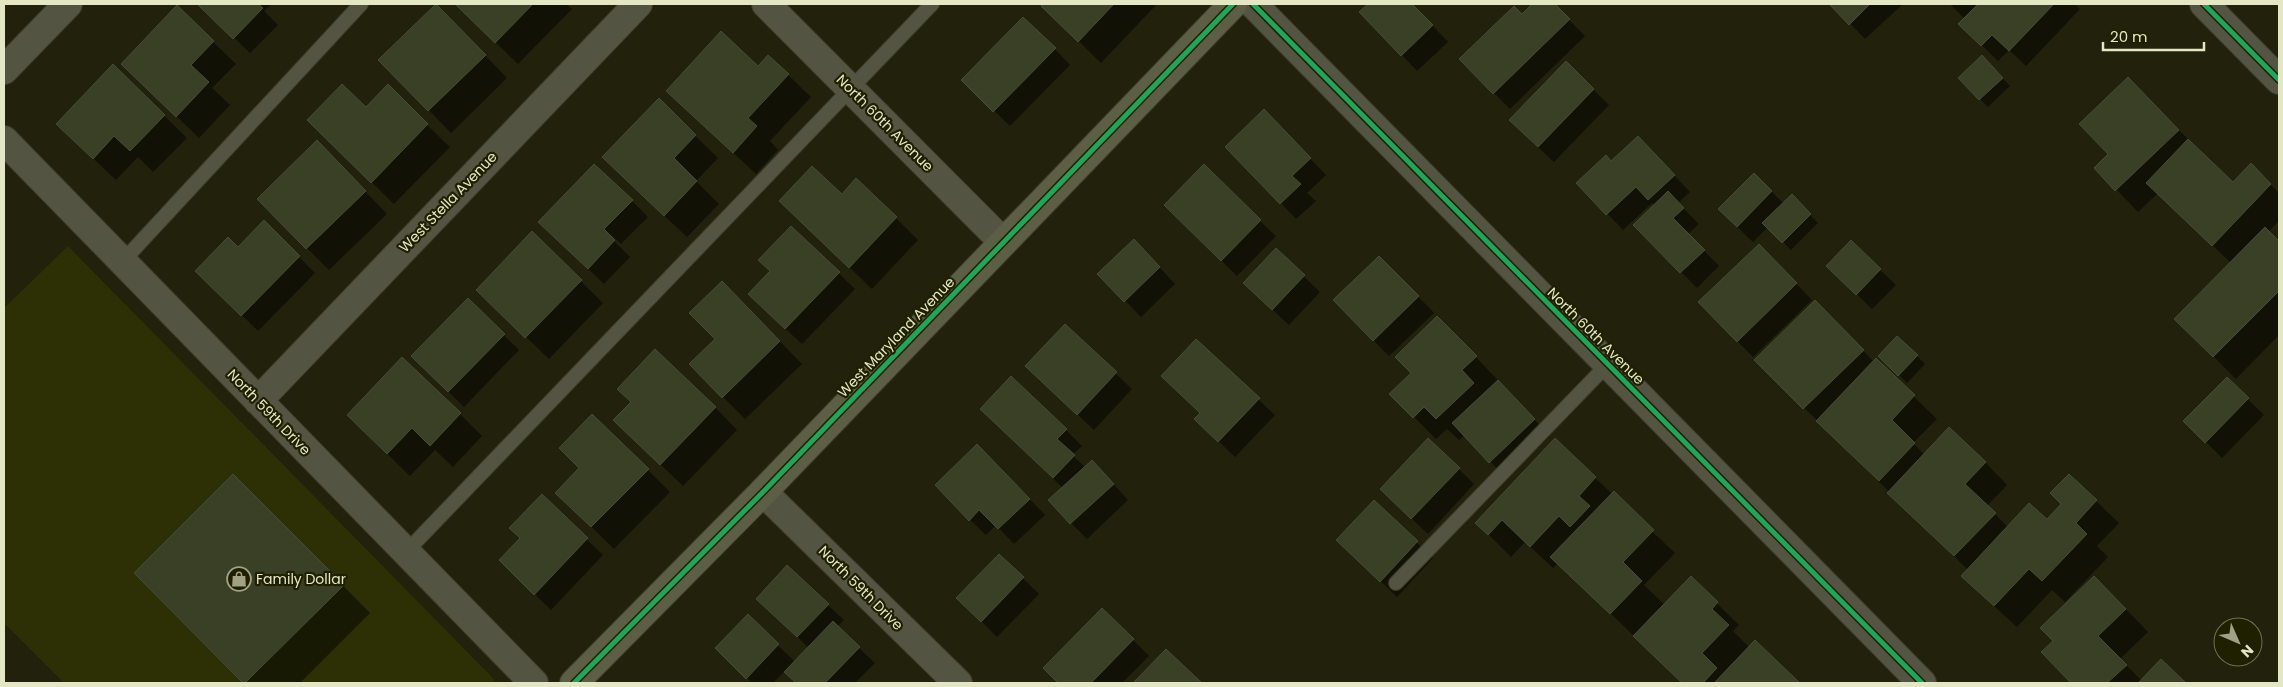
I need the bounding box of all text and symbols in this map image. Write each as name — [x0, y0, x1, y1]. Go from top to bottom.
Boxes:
scale bar — [2103, 20, 2204, 52]
text: 20 m — [2110, 26, 2148, 47]
street label: North 60th Avenue — [832, 70, 938, 176]
street label: West Stella Avenue — [395, 147, 502, 257]
street label: West Maryland Avenue — [833, 272, 959, 402]
street label: North 60th Avenue — [1543, 283, 1649, 389]
street label: North 59th Drive — [223, 365, 315, 460]
street label: North 59th Drive — [814, 541, 908, 635]
shop icon: Family Dollar — [226, 566, 252, 592]
place label: Family Dollar — [256, 569, 346, 589]
north arrow — [2213, 617, 2263, 667]
text: N — [2236, 640, 2258, 662]

